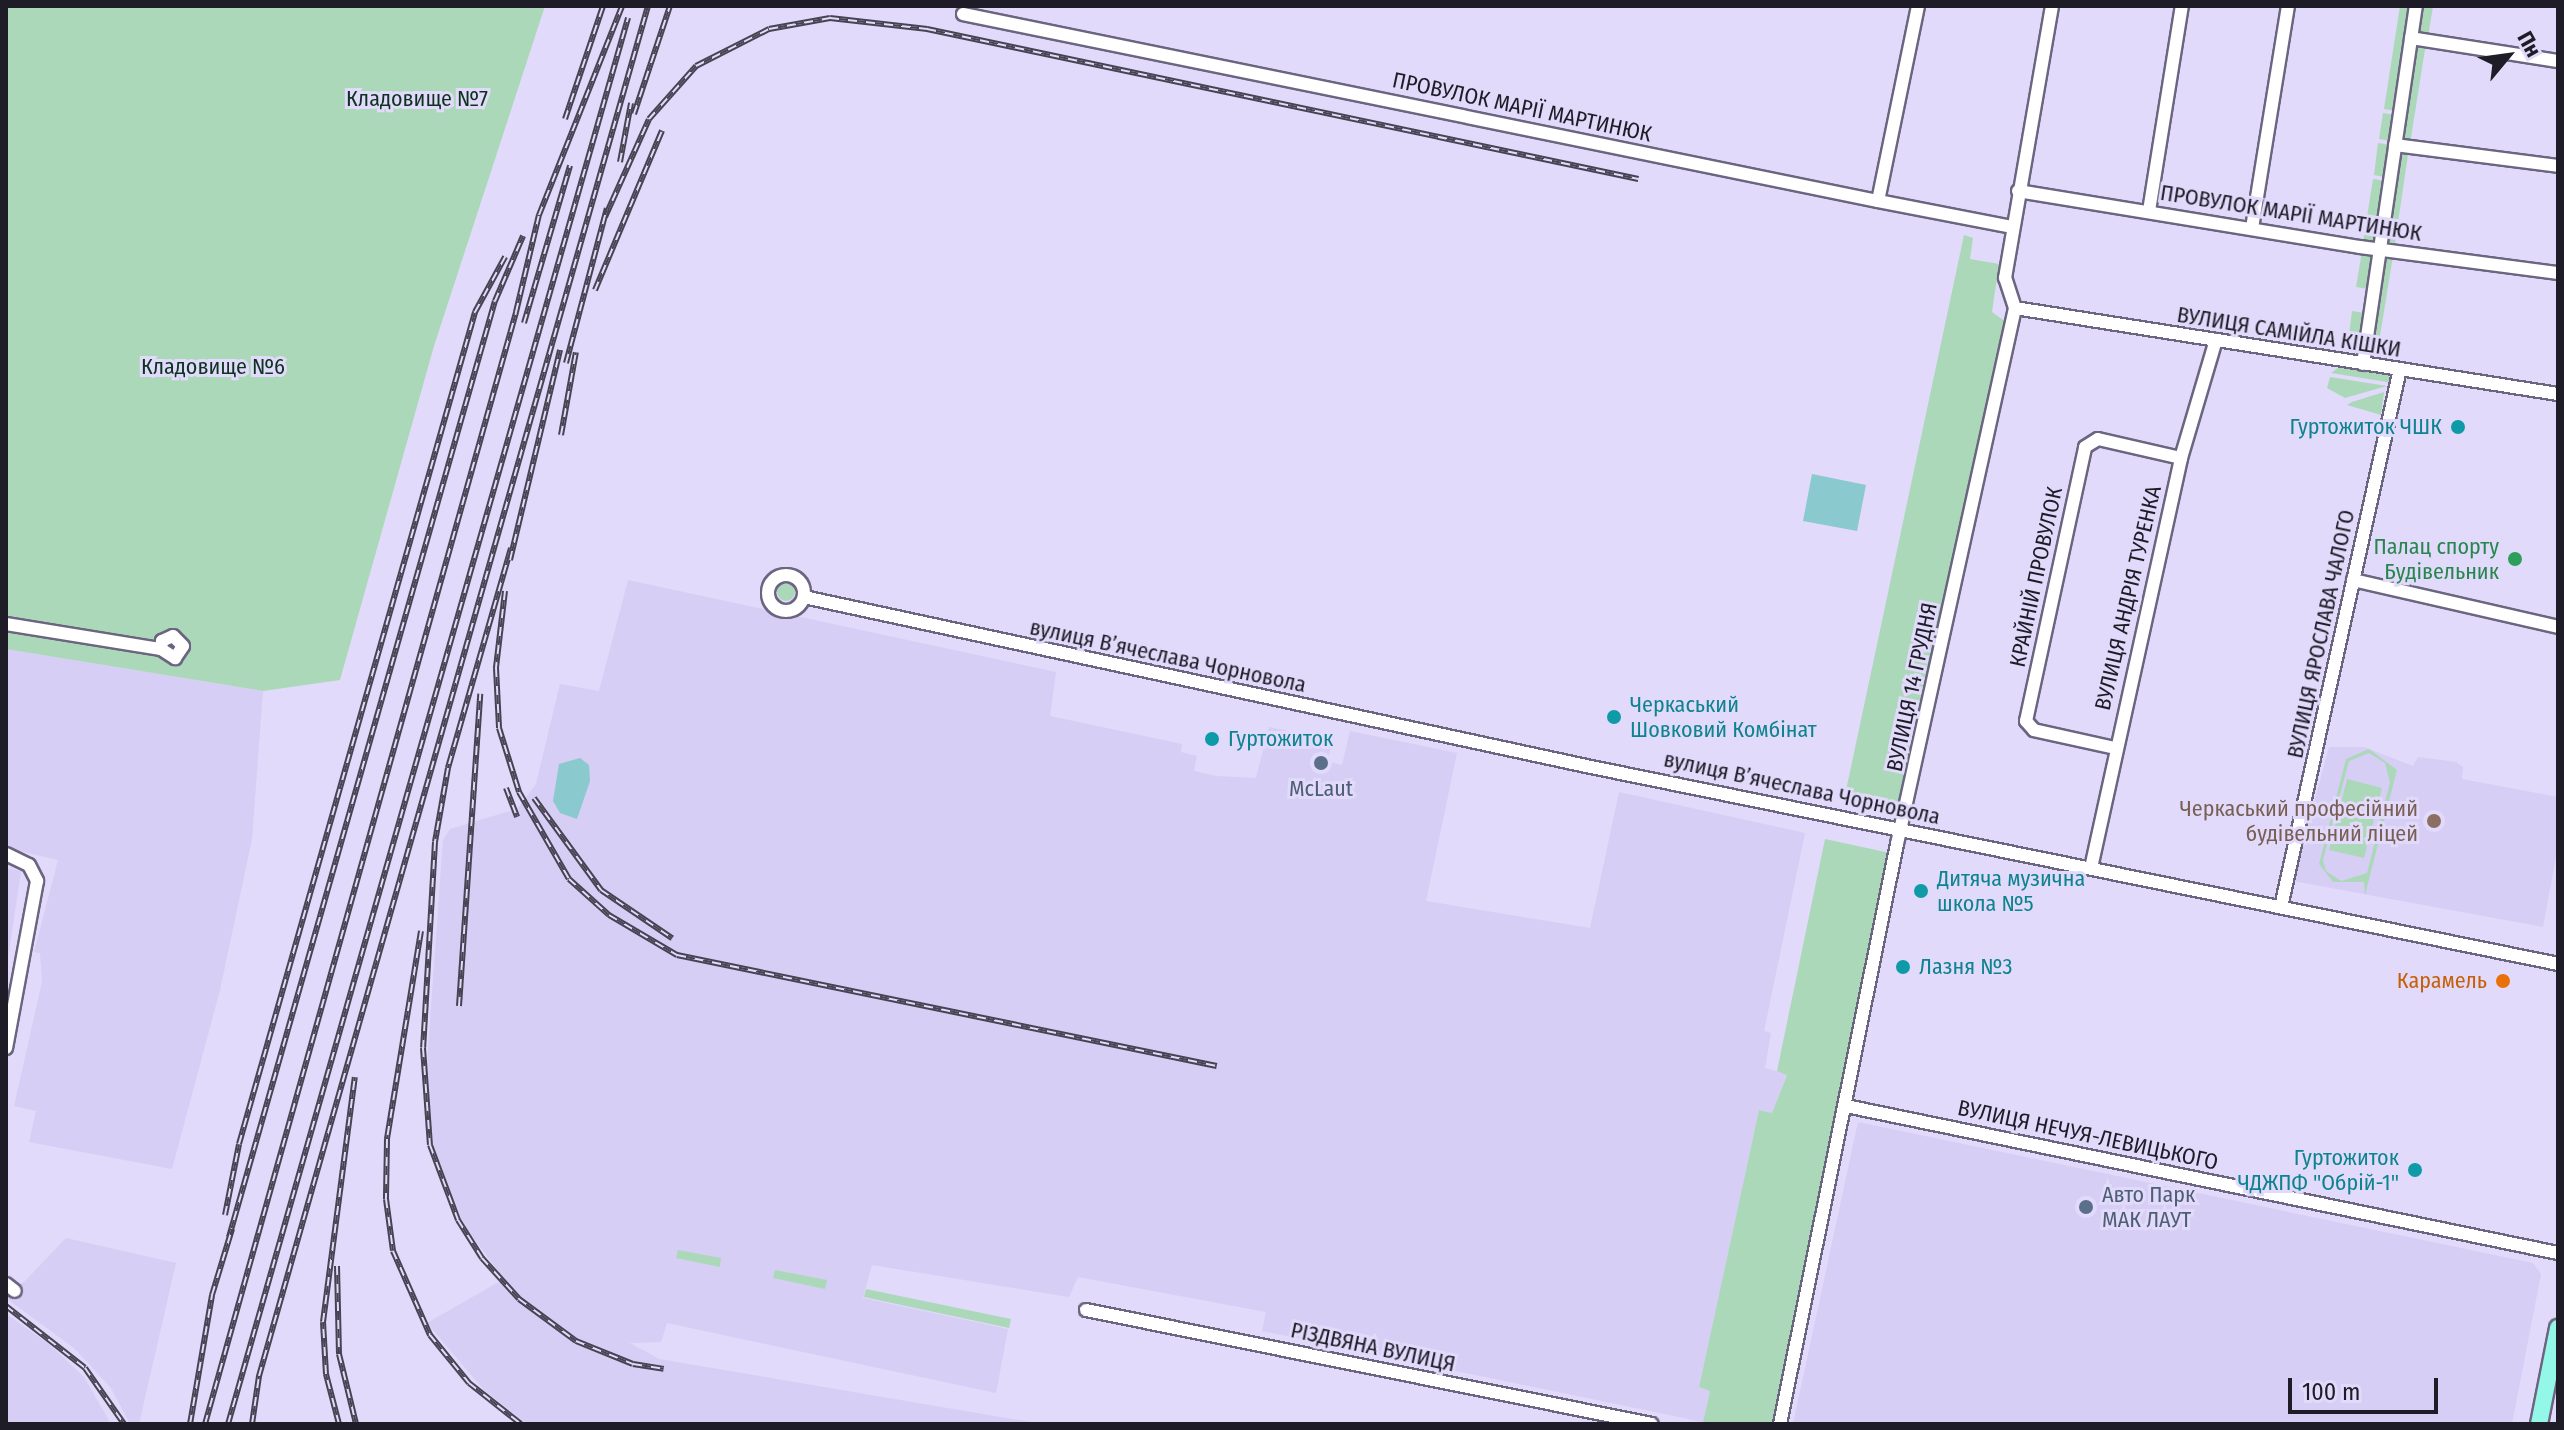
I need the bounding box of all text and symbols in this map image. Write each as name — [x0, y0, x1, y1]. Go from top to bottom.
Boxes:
north arrow — [2468, 16, 2548, 96]
text: Пн — [2512, 27, 2547, 62]
street label: ПРОВУЛОК МАРІЇ МАРТИНЮК — [1390, 67, 1654, 147]
park label: Кладовище №7 — [346, 86, 488, 112]
street label: ПРОВУЛОК МАРІЇ МАРТИНЮК — [2158, 179, 2424, 247]
street label: ВУЛИЦЯ САМІЙЛА КІШКИ — [2175, 301, 2403, 363]
park label: Кладовище №6 — [141, 354, 285, 380]
place label: Гуртожиток ЧШК — [2290, 414, 2442, 440]
marker: Гуртожиток ЧШК — [2449, 418, 2467, 436]
street label: ВУЛИЦЯ АНДРІЯ ТУРЕНКА — [2089, 483, 2167, 713]
street label: КРАЙНІЙ ПРОВУЛОК — [2004, 485, 2068, 669]
street label: ВУЛИЦЯ ЯРОСЛАВА ЧАЛОГО — [2282, 507, 2360, 761]
place label: Палац спорту Будівельник — [2373, 533, 2499, 584]
marker: Палац спорту Будівельник — [2506, 550, 2524, 568]
street label: ВУЛИЦЯ 14 ГРУДНЯ — [1881, 600, 1943, 774]
street label: вулиця Вʼячеслава Чорновола — [1027, 614, 1309, 698]
place label: Черкаський Шовковий Комбінат — [1630, 691, 1817, 742]
marker: Черкаський Шовковий Комбінат — [1605, 708, 1623, 726]
place label: Гуртожиток — [1228, 726, 1333, 752]
marker: Гуртожиток — [1203, 730, 1221, 748]
street label: вулиця Вʼячеслава Чорновола — [1661, 746, 1943, 830]
marker: McLaut — [1312, 754, 1330, 772]
place label: McLaut — [1289, 776, 1353, 802]
place label: Черкаський професійний будівельний ліцей — [2180, 795, 2418, 846]
marker: Черкаський професійний будівельний ліцей — [2425, 812, 2443, 830]
place label: Дитяча музична школа №5 — [1937, 865, 2085, 916]
marker: Дитяча музична школа №5 — [1912, 882, 1930, 900]
place label: Лазня №3 — [1919, 954, 2012, 980]
marker: Лазня №3 — [1894, 958, 1912, 976]
place label: Карамель — [2397, 968, 2487, 994]
marker: Карамель — [2494, 972, 2512, 990]
street label: ВУЛИЦЯ НЕЧУЯ-ЛЕВИЦЬКОГО — [1955, 1094, 2221, 1176]
place label: Гуртожиток ЧДЖПФ "Обрій-1" — [2238, 1144, 2399, 1196]
marker: Гуртожиток ЧДЖПФ "Обрій-1" — [2406, 1161, 2424, 1179]
place label: Авто Парк МАК ЛАУТ — [2102, 1181, 2195, 1232]
marker: Авто Парк МАК ЛАУТ — [2077, 1198, 2095, 1216]
street label: РІЗДВЯНА ВУЛИЦЯ — [1288, 1317, 1458, 1377]
scale bar — [2292, 1362, 2442, 1412]
text: 100 m — [2302, 1378, 2360, 1406]

